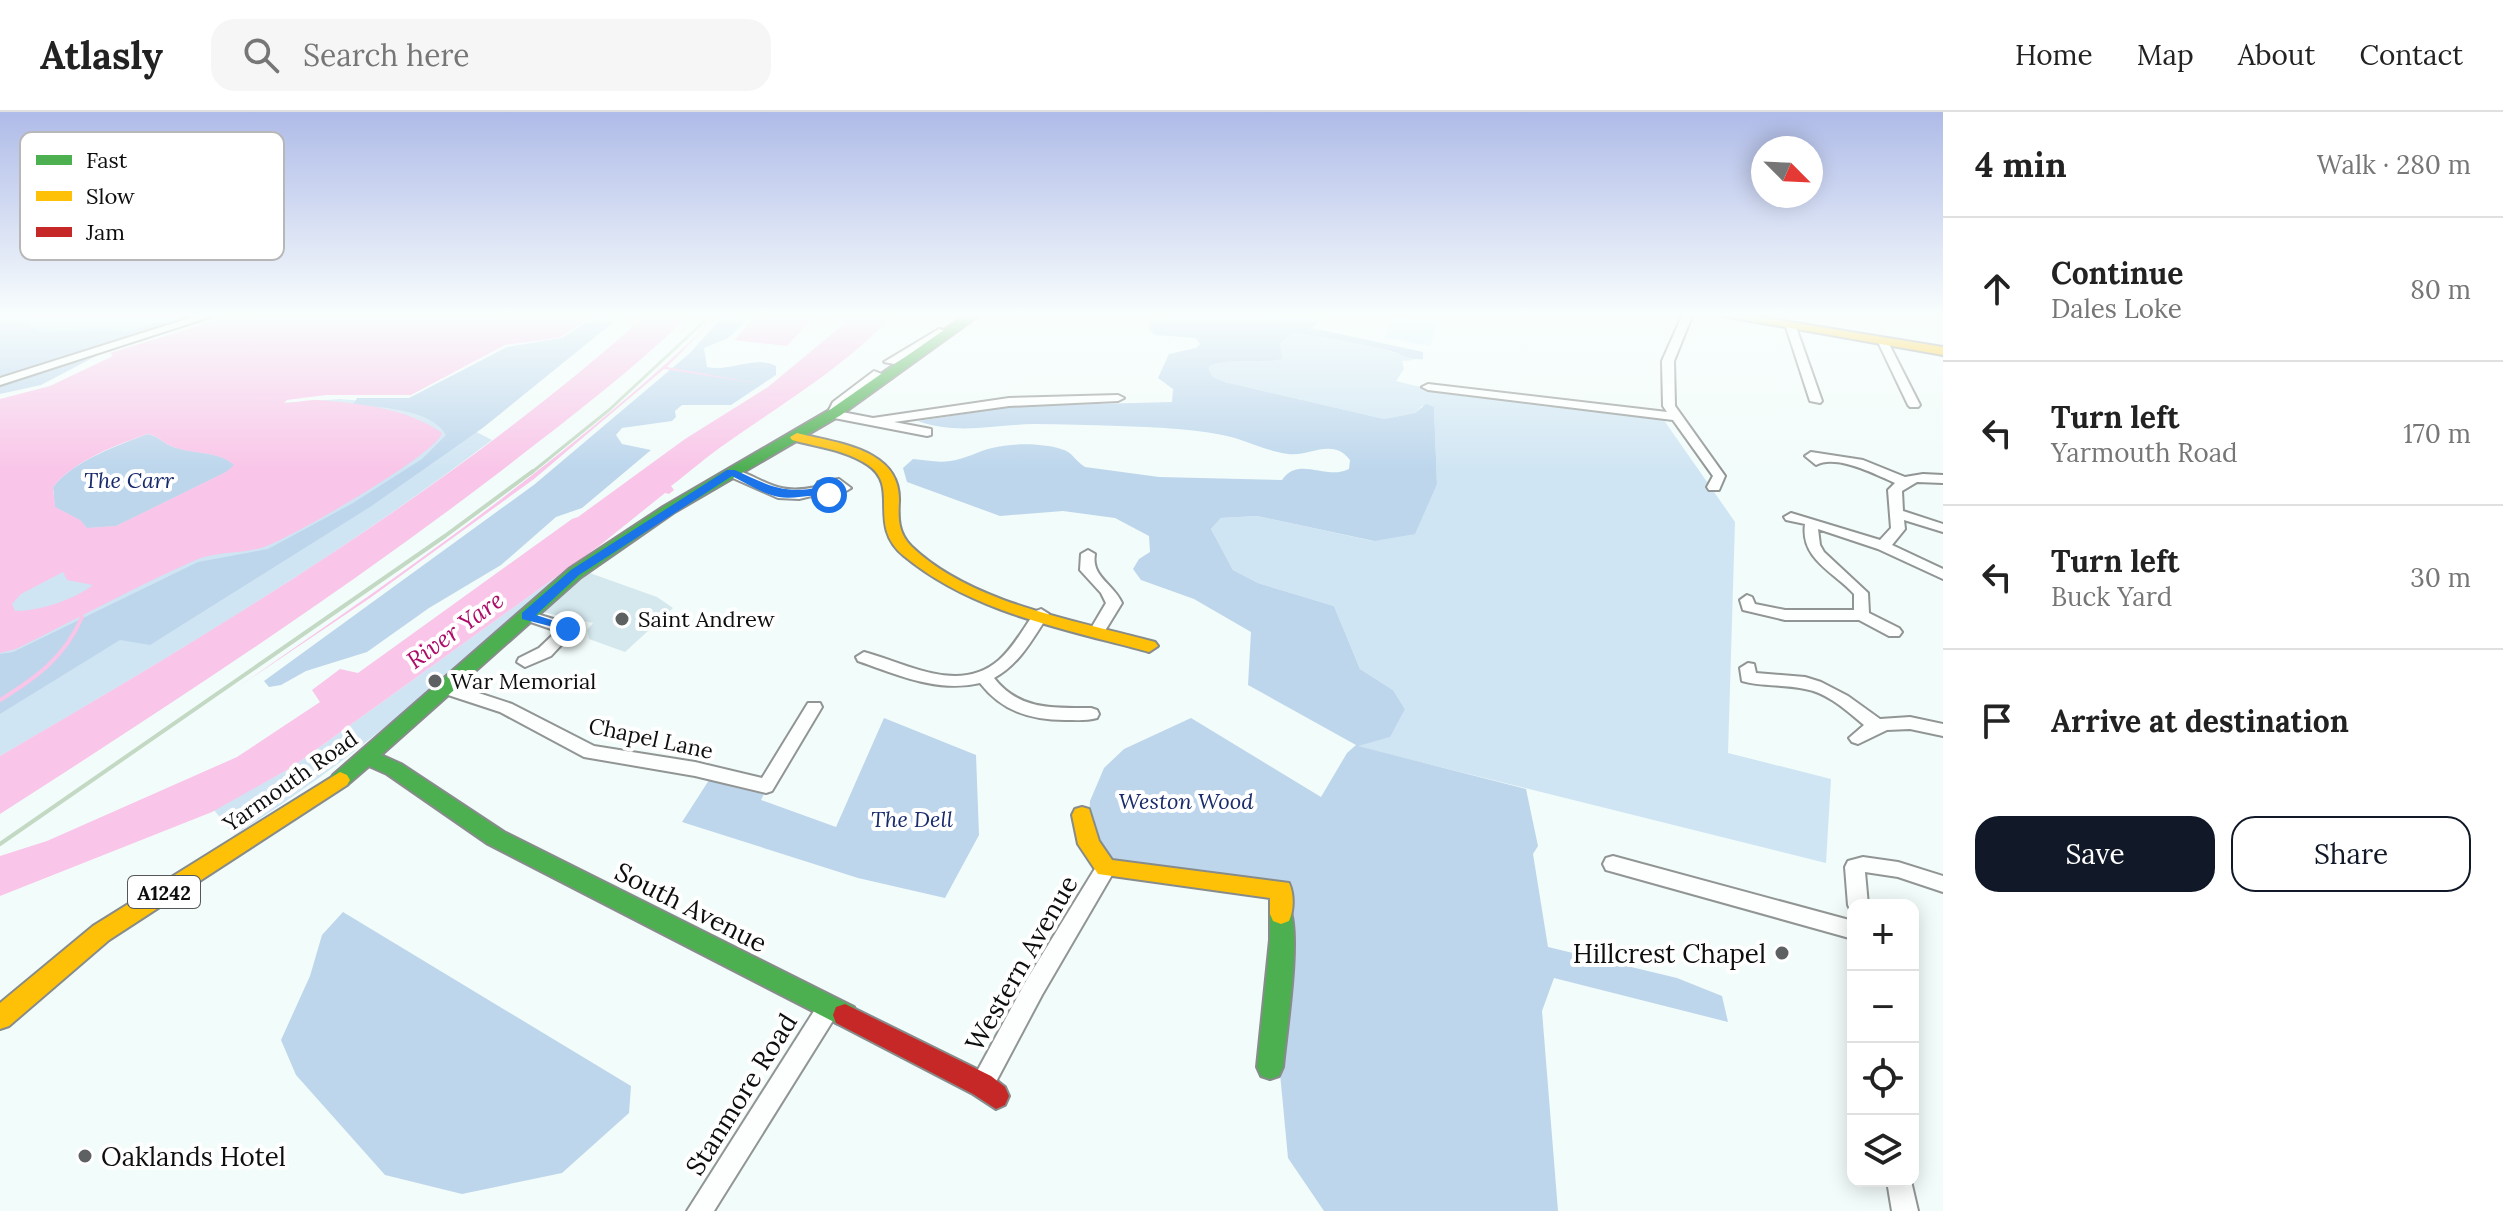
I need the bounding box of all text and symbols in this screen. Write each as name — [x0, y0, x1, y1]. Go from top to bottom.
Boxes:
search box — [211, 19, 771, 91]
text: Atlasly — [40, 31, 163, 79]
icon: search — [239, 33, 283, 77]
text: Search here — [303, 36, 470, 74]
text: Home — [2015, 37, 2093, 73]
text: Map — [2137, 37, 2194, 73]
text: About — [2238, 37, 2315, 73]
text: Contact — [2359, 37, 2463, 73]
legend — [20, 132, 284, 260]
north arrow — [1751, 136, 1823, 208]
text: 4 min — [1975, 143, 2067, 186]
text: Fast — [86, 146, 128, 174]
text: Walk · 280 m — [2317, 148, 2471, 181]
text: Slow — [86, 182, 135, 210]
text: Jam — [85, 218, 125, 246]
text: Continue — [2051, 254, 2183, 292]
icon: ahead — [1975, 267, 2019, 311]
text: 80 m — [2410, 273, 2471, 306]
text: Dales Loke — [2051, 292, 2182, 325]
text: Turn left — [2051, 398, 2179, 436]
icon: left — [1975, 411, 2019, 455]
text: 170 m — [2403, 417, 2471, 450]
text: Yarmouth Road — [2051, 436, 2238, 469]
park label: The Carr — [84, 466, 175, 494]
route start — [811, 477, 847, 513]
text: Turn left — [2051, 542, 2179, 580]
icon: left — [1975, 555, 2019, 599]
text: 30 m — [2410, 561, 2471, 594]
text: Buck Yard — [2051, 580, 2172, 613]
water label: River Yare — [400, 584, 510, 676]
place label: Saint Andrew — [638, 605, 775, 633]
marker: Saint Andrew — [613, 610, 631, 628]
route end — [550, 611, 586, 647]
place label: War Memorial — [451, 667, 596, 695]
marker: War Memorial — [426, 672, 444, 690]
icon: arrive — [1975, 699, 2019, 743]
text: Arrive at destination — [2051, 702, 2349, 740]
street label: Chapel Lane — [586, 711, 716, 765]
street label: Yarmouth Road — [216, 724, 363, 838]
park label: Weston Wood — [1119, 787, 1254, 815]
park label: The Dell — [871, 805, 953, 833]
button: Save — [1975, 816, 2215, 892]
button: Share — [2231, 816, 2471, 892]
street label: South Avenue — [609, 855, 773, 959]
street label: Western Avenue — [957, 869, 1085, 1057]
road number: A1242 — [128, 876, 200, 908]
map controls — [1847, 899, 1919, 1187]
button: + — [1847, 899, 1919, 971]
place label: Hillcrest Chapel — [1573, 937, 1766, 970]
marker: Hillcrest Chapel — [1773, 944, 1791, 962]
button: − — [1847, 971, 1919, 1043]
street label: Stanmore Road — [678, 1007, 804, 1181]
button: locate — [1847, 1043, 1919, 1115]
button: layers — [1847, 1115, 1919, 1187]
place label: Oaklands Hotel — [101, 1140, 286, 1173]
marker: Oaklands Hotel — [76, 1147, 94, 1165]

